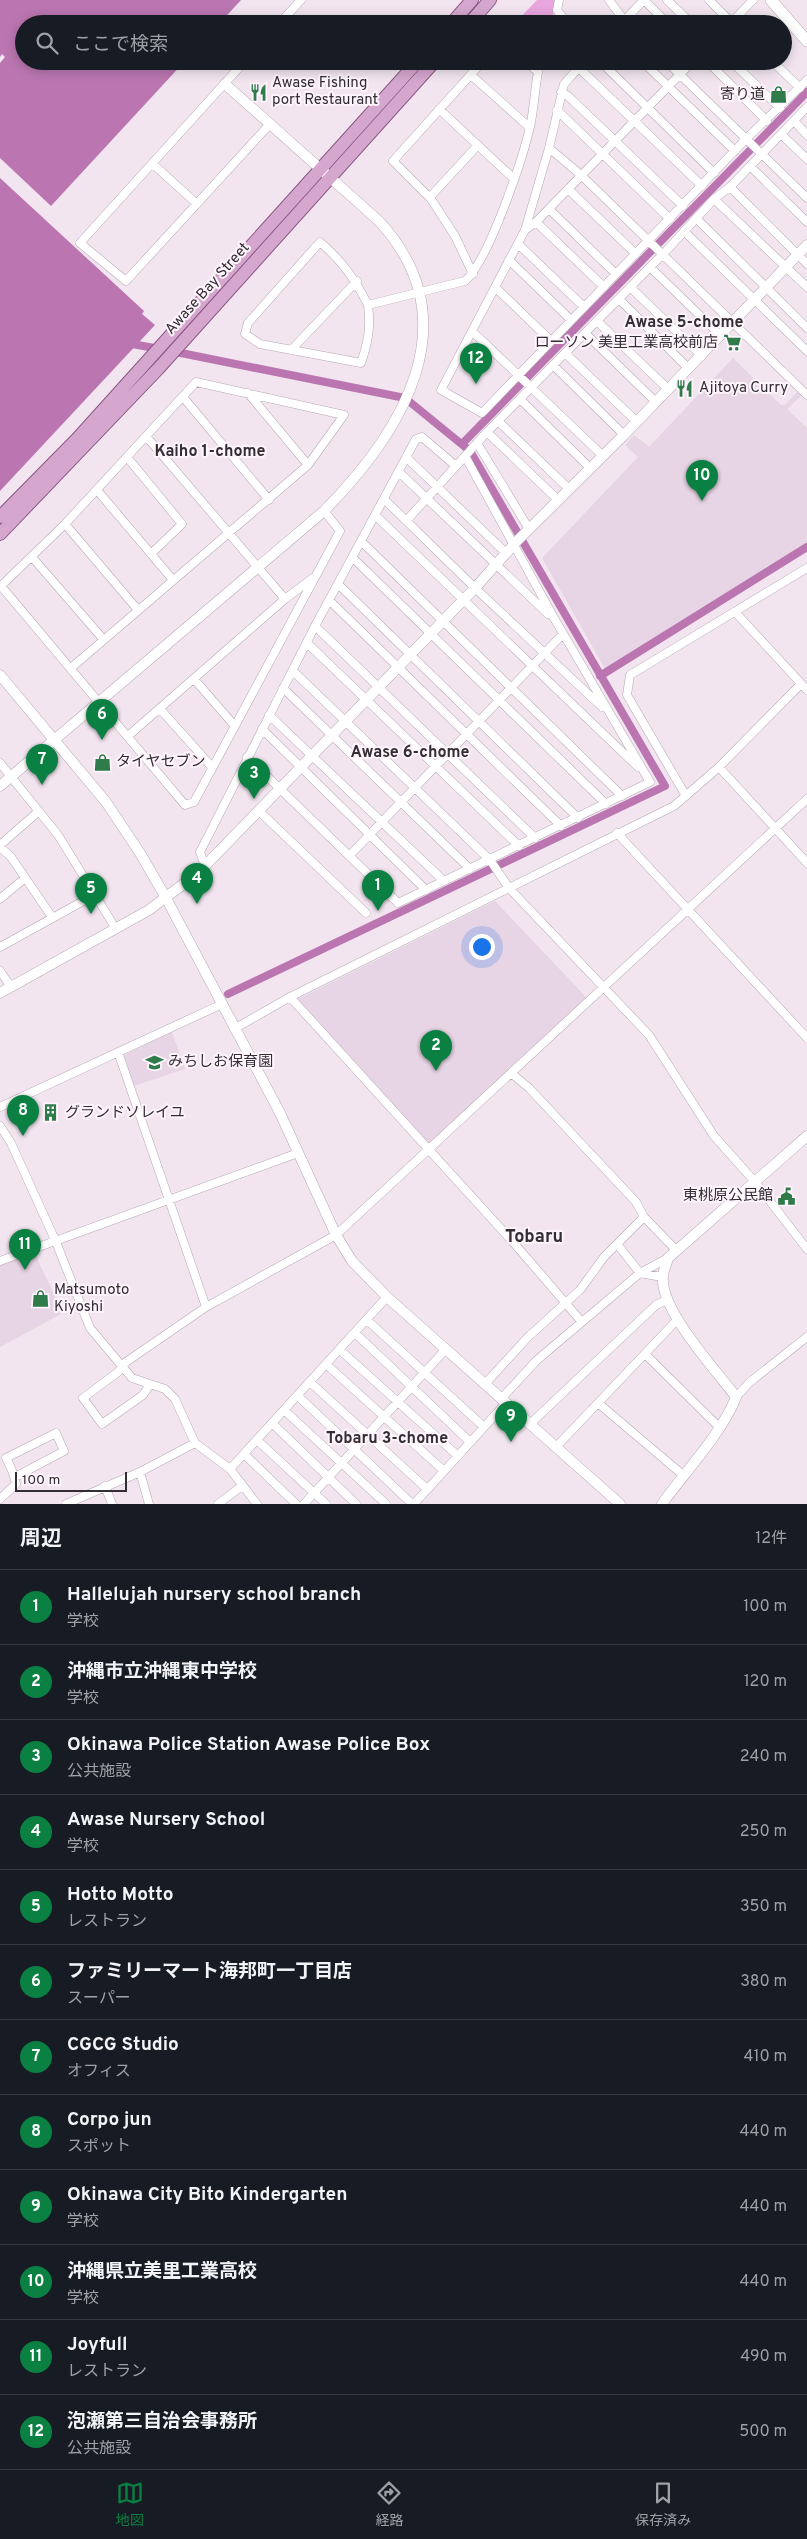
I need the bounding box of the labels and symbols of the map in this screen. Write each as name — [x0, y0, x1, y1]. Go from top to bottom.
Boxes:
place label: Awase Fishing port Restaurant — [272, 74, 378, 110]
restaurant icon: Awase Fishing port Restaurant — [248, 82, 268, 102]
shop icon: 寄り道 — [769, 85, 789, 105]
place label: 寄り道 — [720, 86, 765, 105]
street label: Awase Bay Street — [162, 239, 254, 339]
district label: Awase 5-chome — [625, 313, 744, 333]
supermarket icon: ローソン 美里工業高校前店 — [722, 333, 742, 353]
place label: ローソン 美里工業高校前店 — [534, 334, 718, 353]
pin: 12 — [460, 343, 492, 384]
restaurant icon: Ajitoya Curry — [675, 378, 695, 398]
place label: Ajitoya Curry — [699, 379, 788, 398]
district label: Kaiho 1-chome — [155, 442, 266, 462]
pin: 10 — [686, 460, 718, 501]
pin: 6 — [86, 699, 118, 740]
district label: Awase 6-chome — [351, 743, 470, 763]
pin: 7 — [26, 744, 58, 785]
shop icon: タイヤセブン — [92, 752, 112, 772]
place label: タイヤセブン — [116, 753, 206, 772]
pin: 3 — [238, 758, 270, 799]
pin: 4 — [181, 863, 213, 904]
pin: 1 — [362, 870, 394, 911]
pin: 5 — [75, 873, 107, 914]
your location — [469, 934, 495, 960]
pin: 2 — [420, 1030, 452, 1071]
school or university icon: みちしお保育園 — [144, 1052, 164, 1072]
place label: みちしお保育園 — [168, 1053, 273, 1072]
pin: 8 — [7, 1095, 39, 1136]
building icon: グランドソレイユ — [41, 1103, 61, 1123]
place label: グランドソレイユ — [65, 1104, 185, 1123]
public building icon: 東桃原公民館 — [777, 1186, 797, 1206]
place label: 東桃原公民館 — [683, 1187, 773, 1206]
district label: Tobaru — [505, 1226, 563, 1249]
pin: 11 — [9, 1229, 41, 1270]
place label: Matsumoto Kiyoshi — [54, 1281, 129, 1317]
shop icon: Matsumoto Kiyoshi — [30, 1289, 50, 1309]
pin: 9 — [495, 1401, 527, 1442]
district label: Tobaru 3-chome — [326, 1429, 448, 1449]
scale bar — [15, 1469, 128, 1492]

